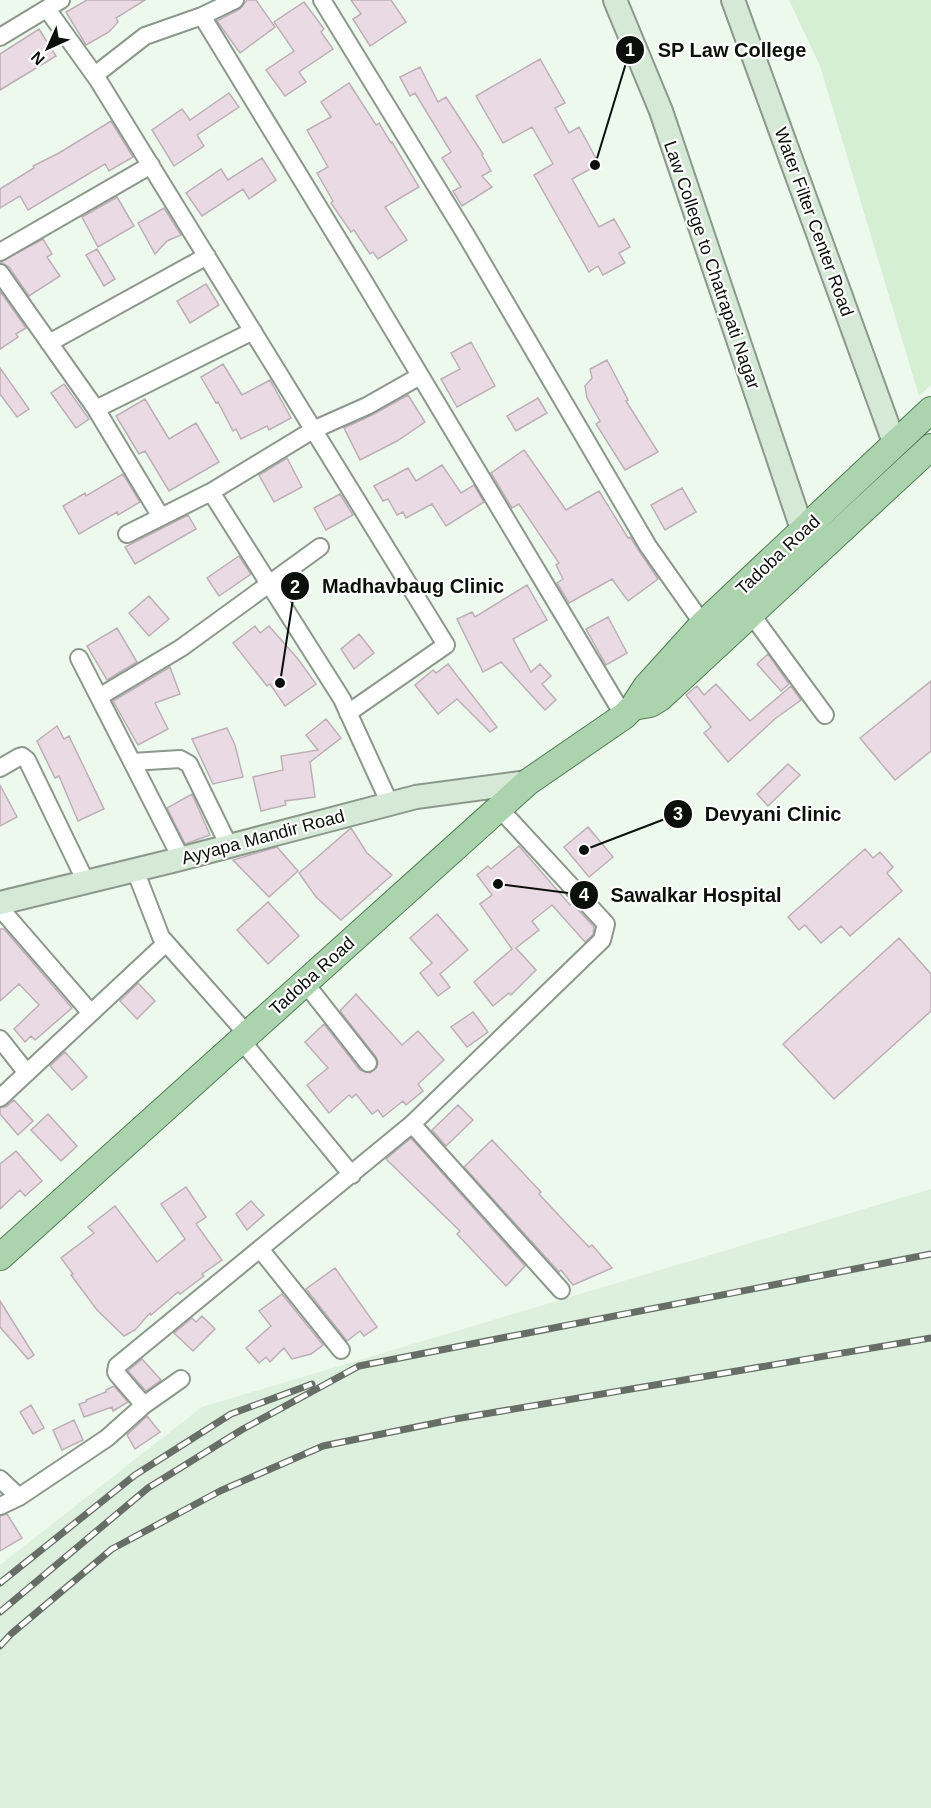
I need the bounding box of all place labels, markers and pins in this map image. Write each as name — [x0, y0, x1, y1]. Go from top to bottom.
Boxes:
callout: SP Law College — [615, 31, 818, 69]
callout: Madhavbaug Clinic — [280, 567, 516, 605]
callout: Devyani Clinic — [663, 795, 853, 833]
callout: Sawalkar Hospital — [569, 876, 794, 914]

